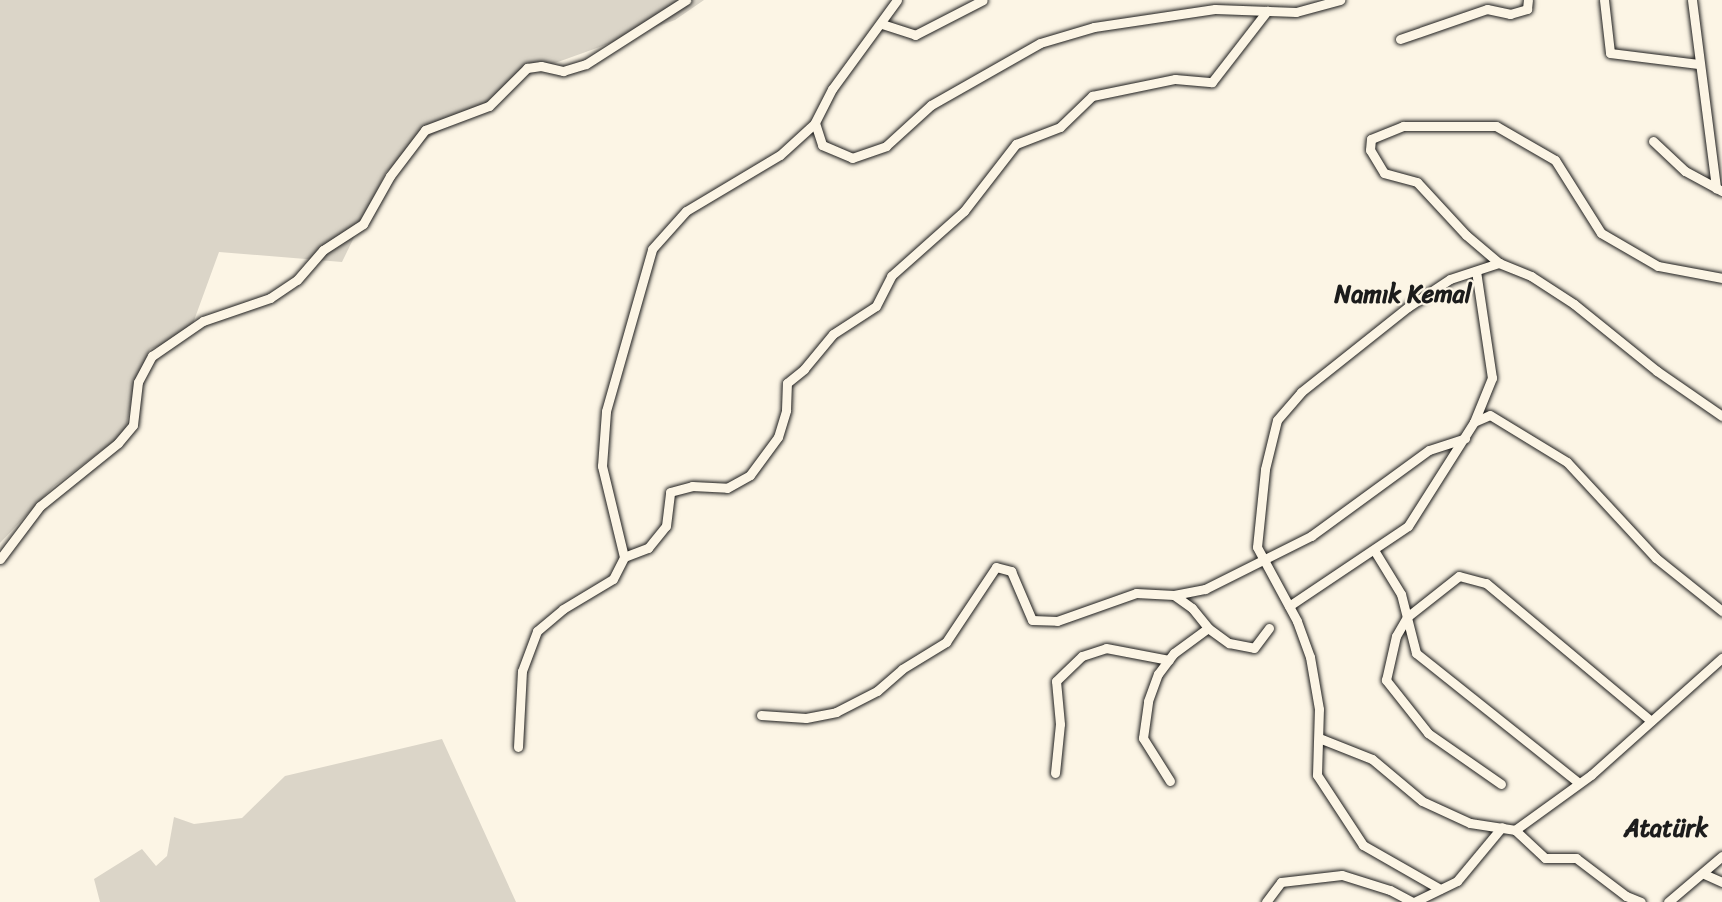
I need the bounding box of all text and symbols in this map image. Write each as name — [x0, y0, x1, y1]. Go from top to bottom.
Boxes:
district label: Namık Kemal — [1335, 281, 1471, 309]
district label: Atatürk — [1624, 815, 1708, 843]

